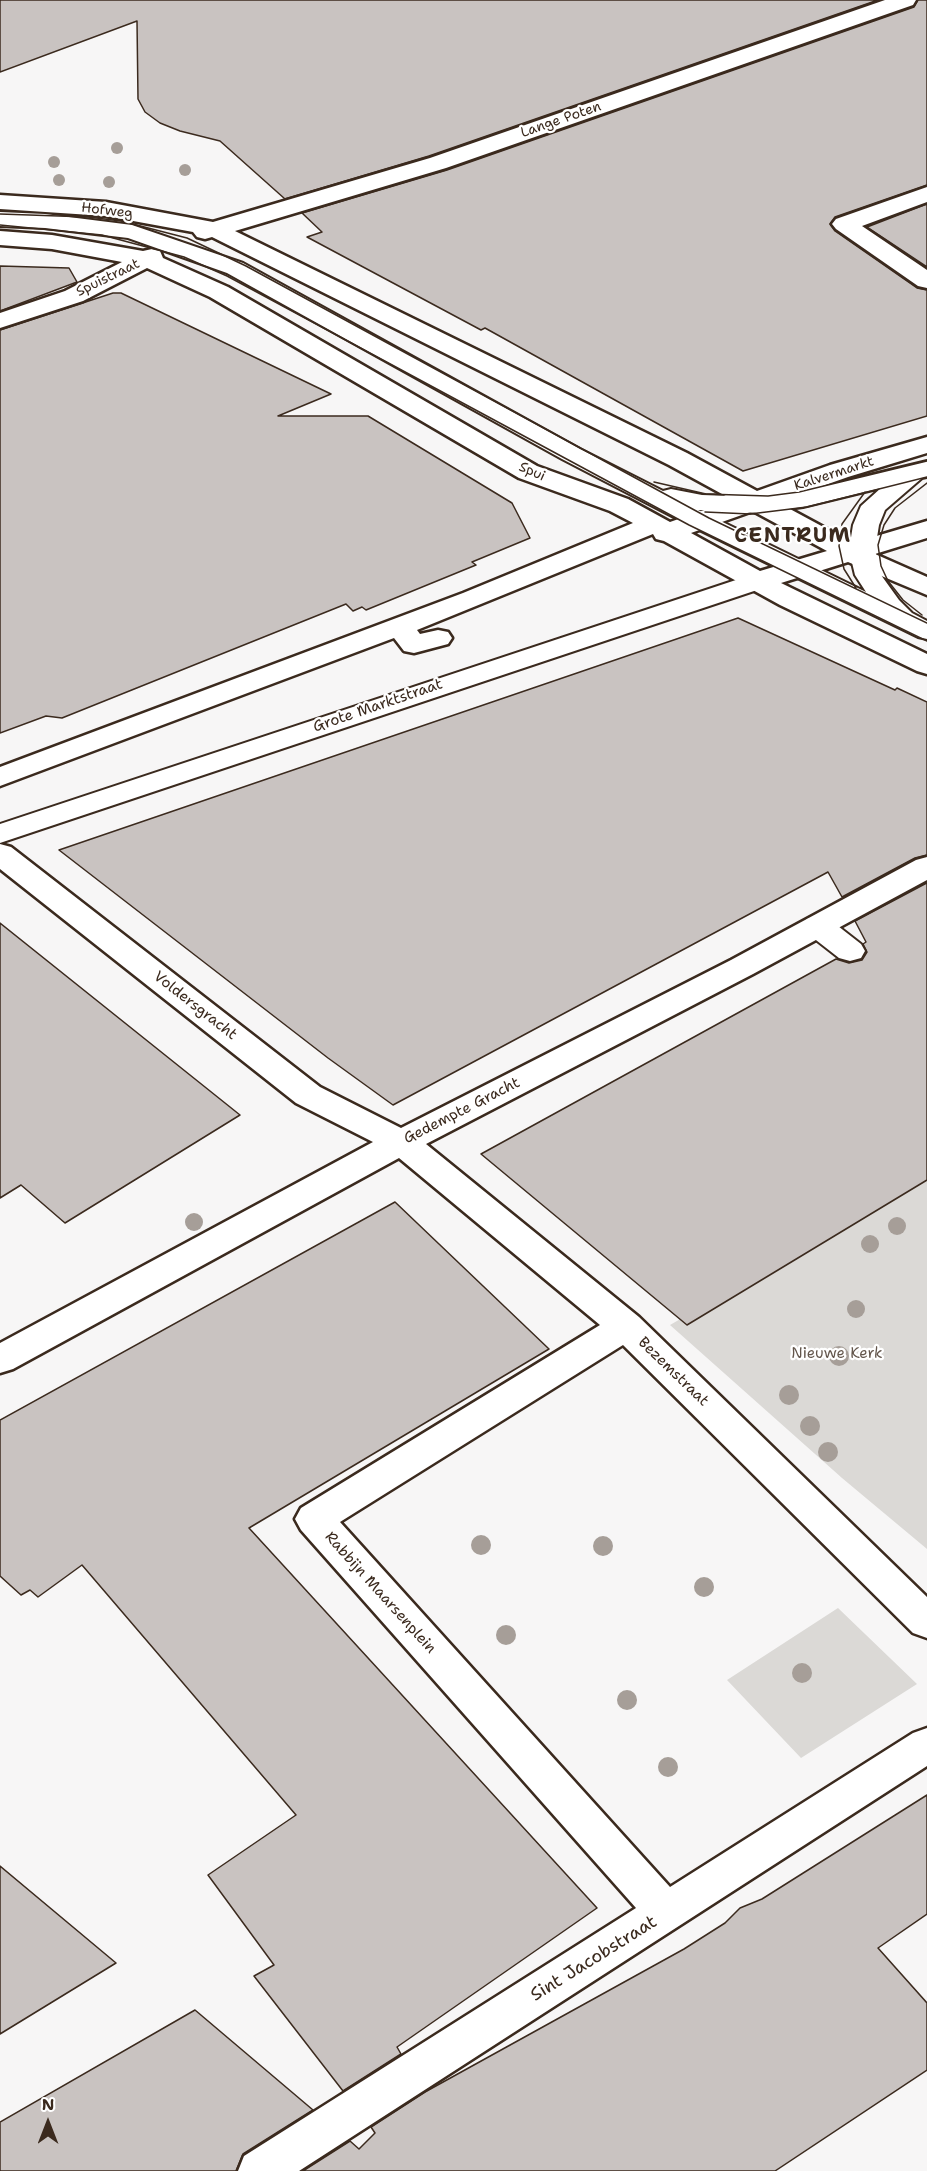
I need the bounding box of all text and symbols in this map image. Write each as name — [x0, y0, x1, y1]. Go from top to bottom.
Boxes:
street label: Lange Poten — [519, 98, 603, 142]
street label: Hofweg — [80, 199, 134, 223]
street label: Spuistraat — [73, 255, 143, 301]
street label: Kalvermarkt — [792, 453, 876, 495]
street label: Spui — [516, 459, 548, 485]
district label: CENTRUM — [734, 524, 852, 550]
street label: Grote Marktstraat — [311, 675, 445, 737]
street label: Voldersgracht — [150, 968, 240, 1044]
street label: Gedempte Gracht — [401, 1074, 523, 1148]
street label: Bezemstraat — [634, 1334, 712, 1410]
park label: Nieuwe Kerk — [791, 1345, 883, 1363]
street label: Rabbijn Maarsenplein — [321, 1528, 439, 1658]
street label: Sint Jacobstraat — [527, 1911, 661, 2007]
north arrow — [18, 2093, 78, 2153]
text: N — [42, 2094, 54, 2115]

